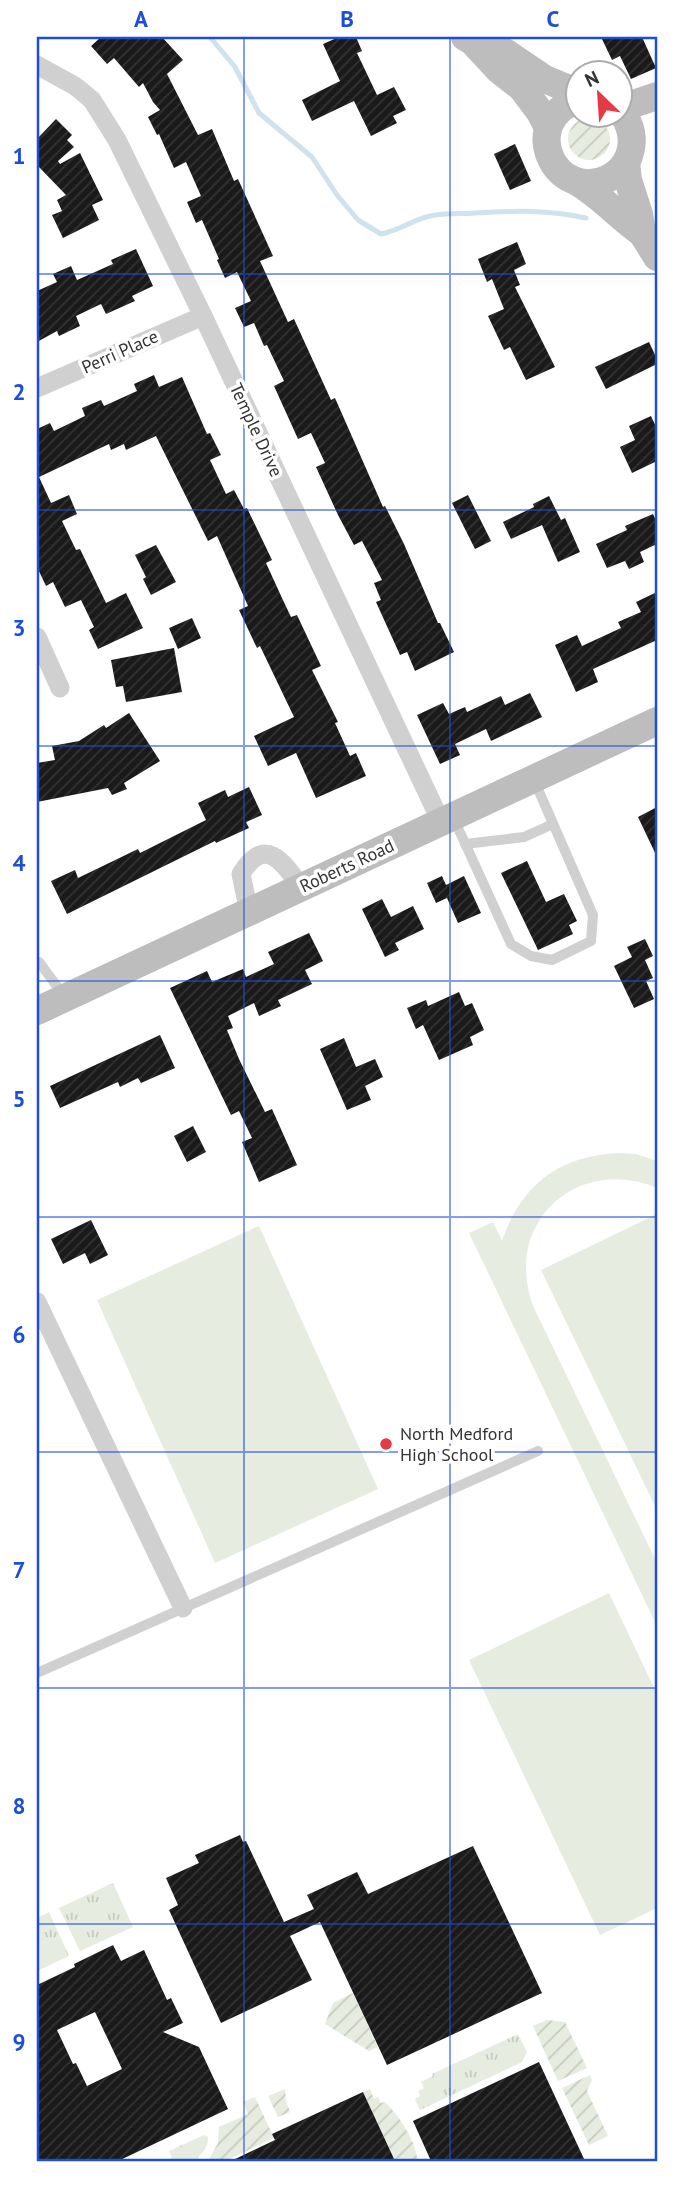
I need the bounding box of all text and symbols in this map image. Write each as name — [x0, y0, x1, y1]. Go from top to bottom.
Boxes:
text: A — [134, 4, 148, 33]
text: B — [340, 4, 354, 33]
text: C — [547, 4, 560, 33]
north arrow — [564, 60, 634, 130]
text: N — [581, 65, 603, 92]
text: 1 — [12, 141, 26, 170]
street label: Perri Place — [78, 324, 162, 379]
text: 2 — [12, 377, 26, 406]
street label: Temple Drive — [225, 379, 288, 480]
text: 3 — [12, 613, 26, 642]
street label: Roberts Road — [296, 834, 398, 897]
text: 4 — [12, 848, 26, 877]
text: 5 — [12, 1084, 26, 1113]
text: 6 — [12, 1320, 26, 1349]
place label: North Medford High School — [400, 1422, 513, 1466]
marker: North Medford High School — [378, 1436, 394, 1452]
text: 7 — [12, 1555, 26, 1584]
text: 8 — [12, 1791, 26, 1820]
text: 9 — [12, 2027, 26, 2056]

